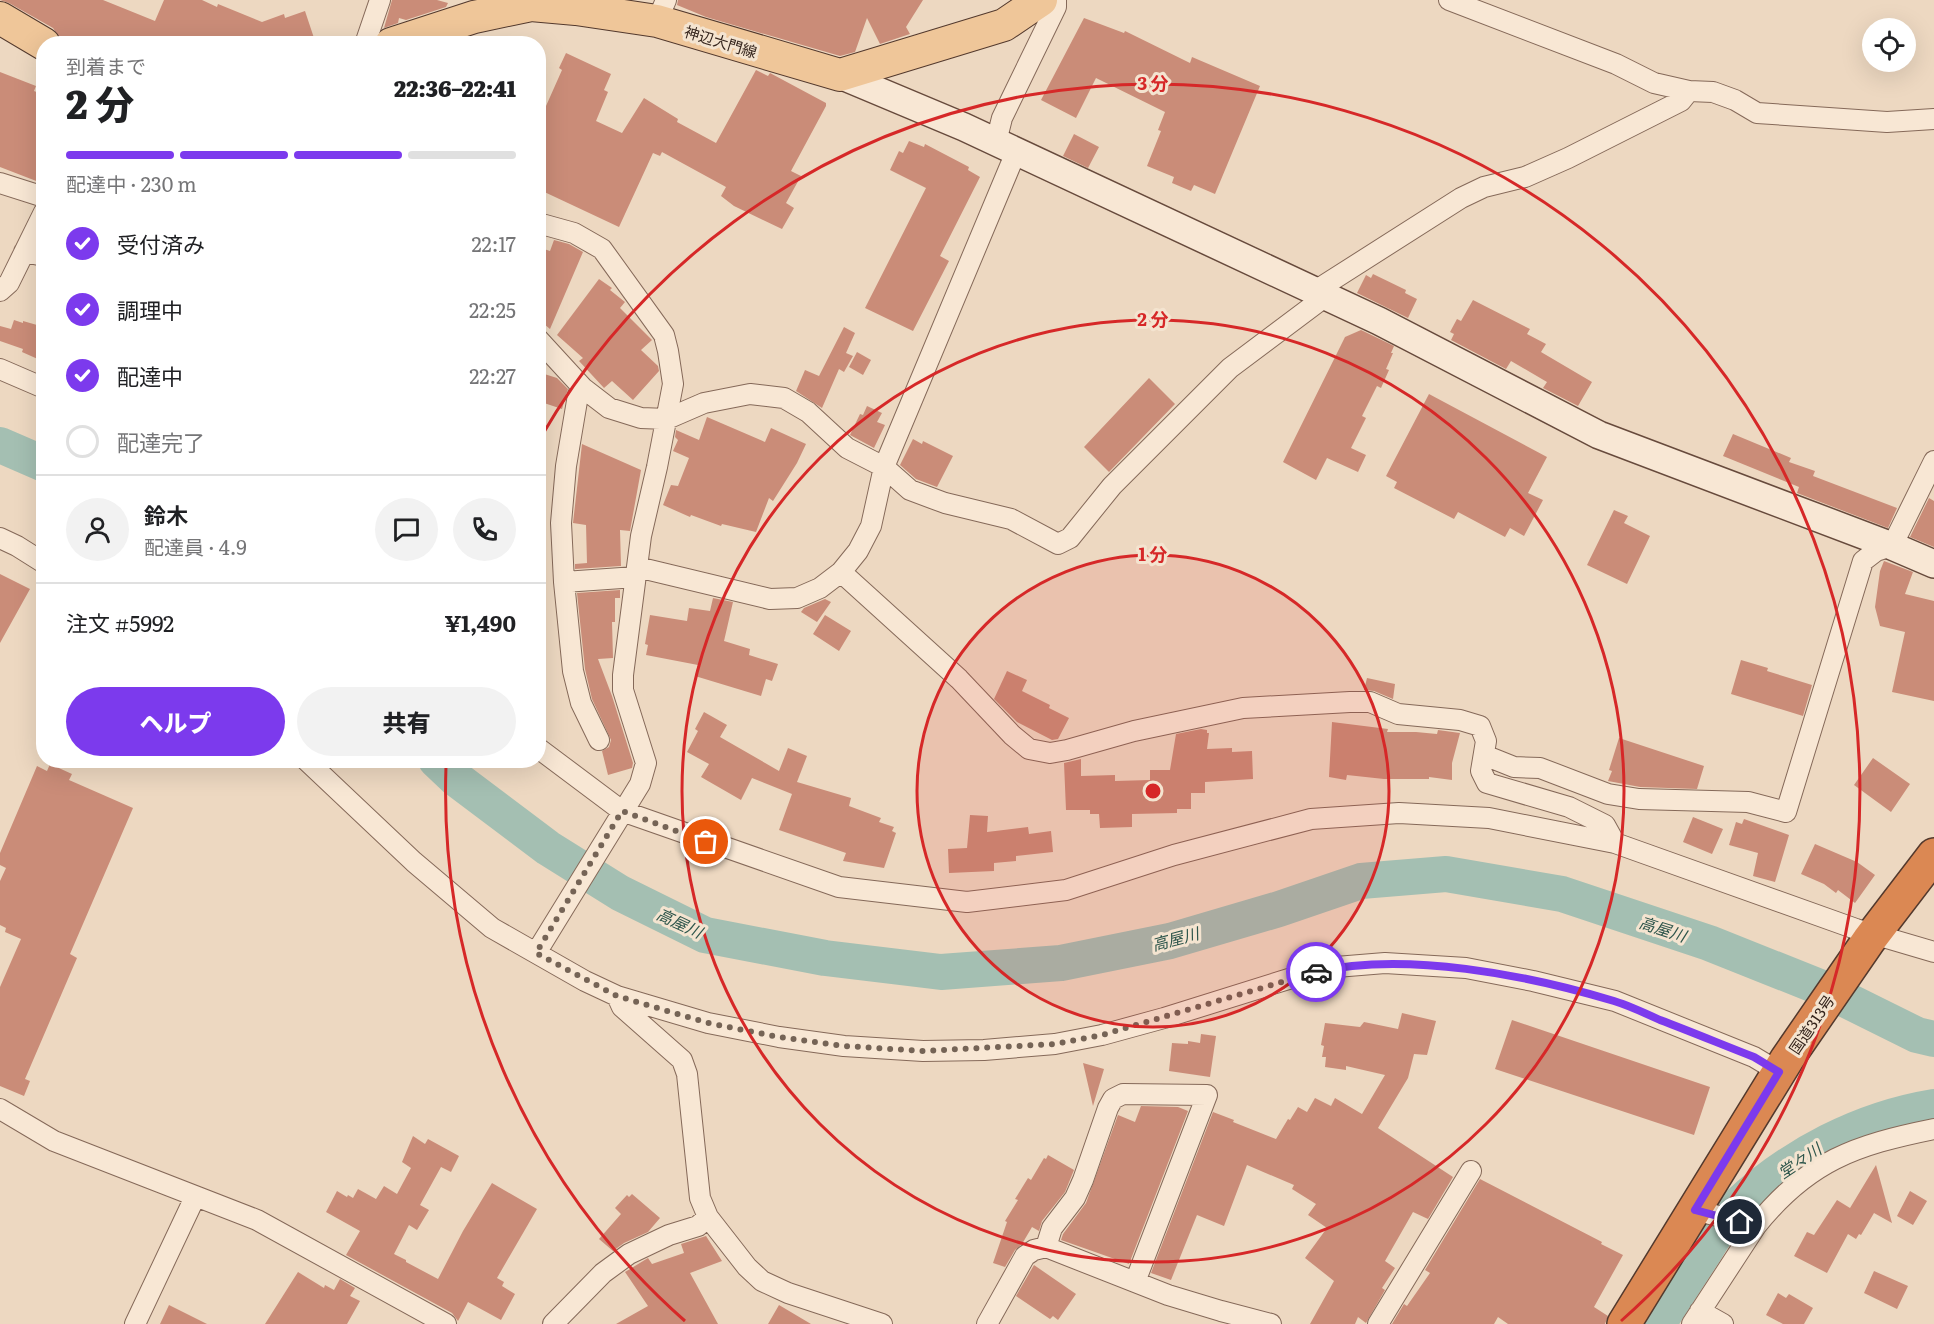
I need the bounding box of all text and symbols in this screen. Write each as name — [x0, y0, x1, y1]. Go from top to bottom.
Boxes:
map controls — [1862, 18, 1916, 72]
button: locate — [1862, 18, 1916, 72]
street label: 神辺大門線 — [682, 19, 760, 63]
text: 到着まで — [66, 50, 146, 80]
text: 3 分 — [1137, 69, 1169, 96]
text: 22:36–22:41 — [394, 71, 516, 104]
text: 2 分 — [66, 73, 134, 131]
text: 配達中 · 230 m — [66, 168, 197, 198]
icon: check — [66, 227, 99, 260]
text: 受付済み — [117, 227, 205, 260]
text: 22:17 — [471, 228, 516, 258]
icon: check — [66, 293, 99, 326]
text: 調理中 — [117, 293, 183, 326]
text: 22:25 — [469, 294, 516, 324]
text: 2 分 — [1137, 305, 1169, 332]
icon: check — [66, 359, 99, 392]
text: 配達中 — [117, 359, 183, 392]
text: 22:27 — [469, 360, 516, 390]
text: 配達完了 — [117, 425, 205, 458]
button: person — [66, 498, 129, 561]
text: 鈴木 — [144, 498, 188, 531]
button: chat — [375, 498, 438, 561]
button: phone — [453, 498, 516, 561]
text: 配達員 · 4.9 — [144, 531, 247, 561]
text: 1 分 — [1138, 540, 1168, 567]
text: 注文 #5992 — [66, 606, 174, 639]
text: ¥1,490 — [444, 606, 516, 639]
button: ヘルプ — [66, 687, 285, 756]
button: 共有 — [297, 687, 516, 756]
centre of rings — [1143, 781, 1163, 801]
pin — [680, 816, 731, 867]
icon: bag — [689, 825, 722, 858]
water label: 高屋川 — [653, 901, 709, 944]
water label: 高屋川 — [1636, 909, 1691, 947]
water label: 高屋川 — [1149, 920, 1203, 956]
courier — [1286, 942, 1346, 1002]
icon: car — [1300, 956, 1333, 989]
street label: 国道313号 — [1783, 990, 1839, 1058]
water label: 堂々川 — [1772, 1136, 1827, 1183]
pin — [1714, 1196, 1765, 1247]
icon: home — [1723, 1205, 1756, 1238]

